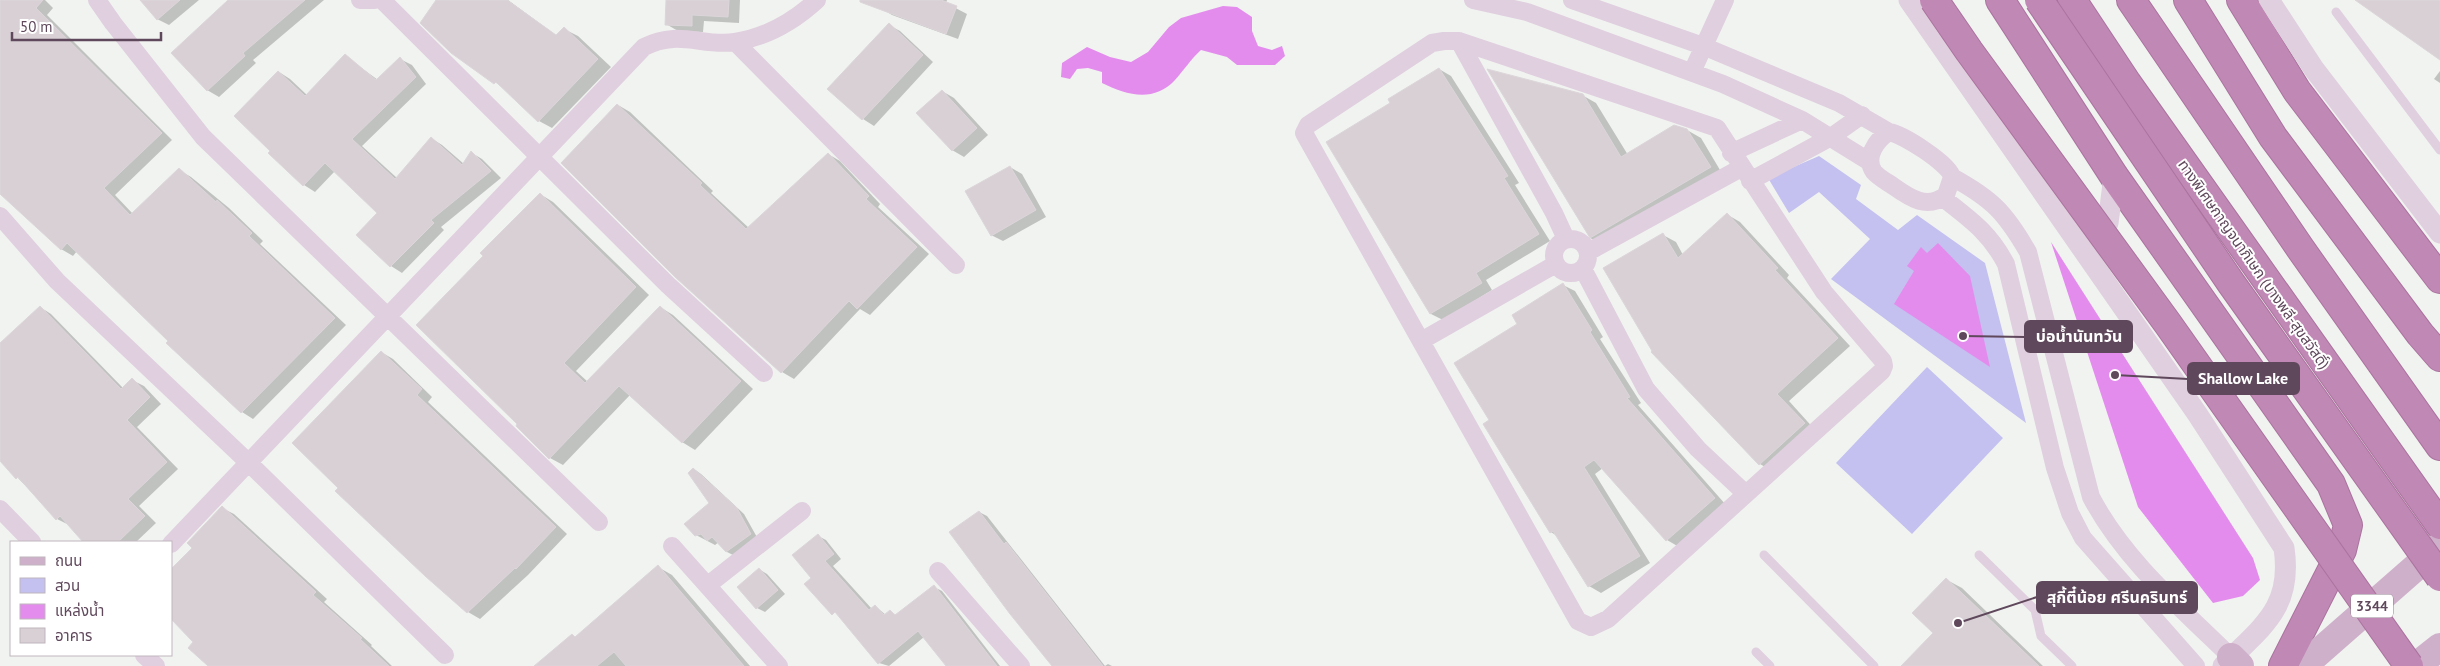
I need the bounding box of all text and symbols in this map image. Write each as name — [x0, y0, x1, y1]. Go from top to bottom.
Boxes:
scale bar — [12, 10, 161, 42]
text: 50 m — [20, 17, 53, 36]
street label: ทางพิเศษกาญจนาภิเษก (บางพลี-สุขสวัสดิ์) — [2174, 156, 2334, 372]
callout: บ่อน้ำนันทวัน — [2025, 321, 2132, 352]
text: บ่อน้ำนันทวัน — [2036, 325, 2122, 346]
callout: Shallow Lake — [2188, 363, 2299, 394]
text: Shallow Lake — [2198, 368, 2288, 388]
legend — [10, 541, 172, 656]
text: ถนน — [55, 551, 82, 570]
text: สวน — [55, 576, 80, 595]
callout: สุกี้ตี๋น้อย ศรีนครินทร์ — [2037, 582, 2197, 613]
text: สุกี้ตี๋น้อย ศรีนครินทร์ — [2047, 586, 2187, 607]
road number: 3344 — [2351, 594, 2393, 618]
text: แหล่งน้ำ — [55, 600, 104, 620]
text: อาคาร — [55, 626, 92, 645]

